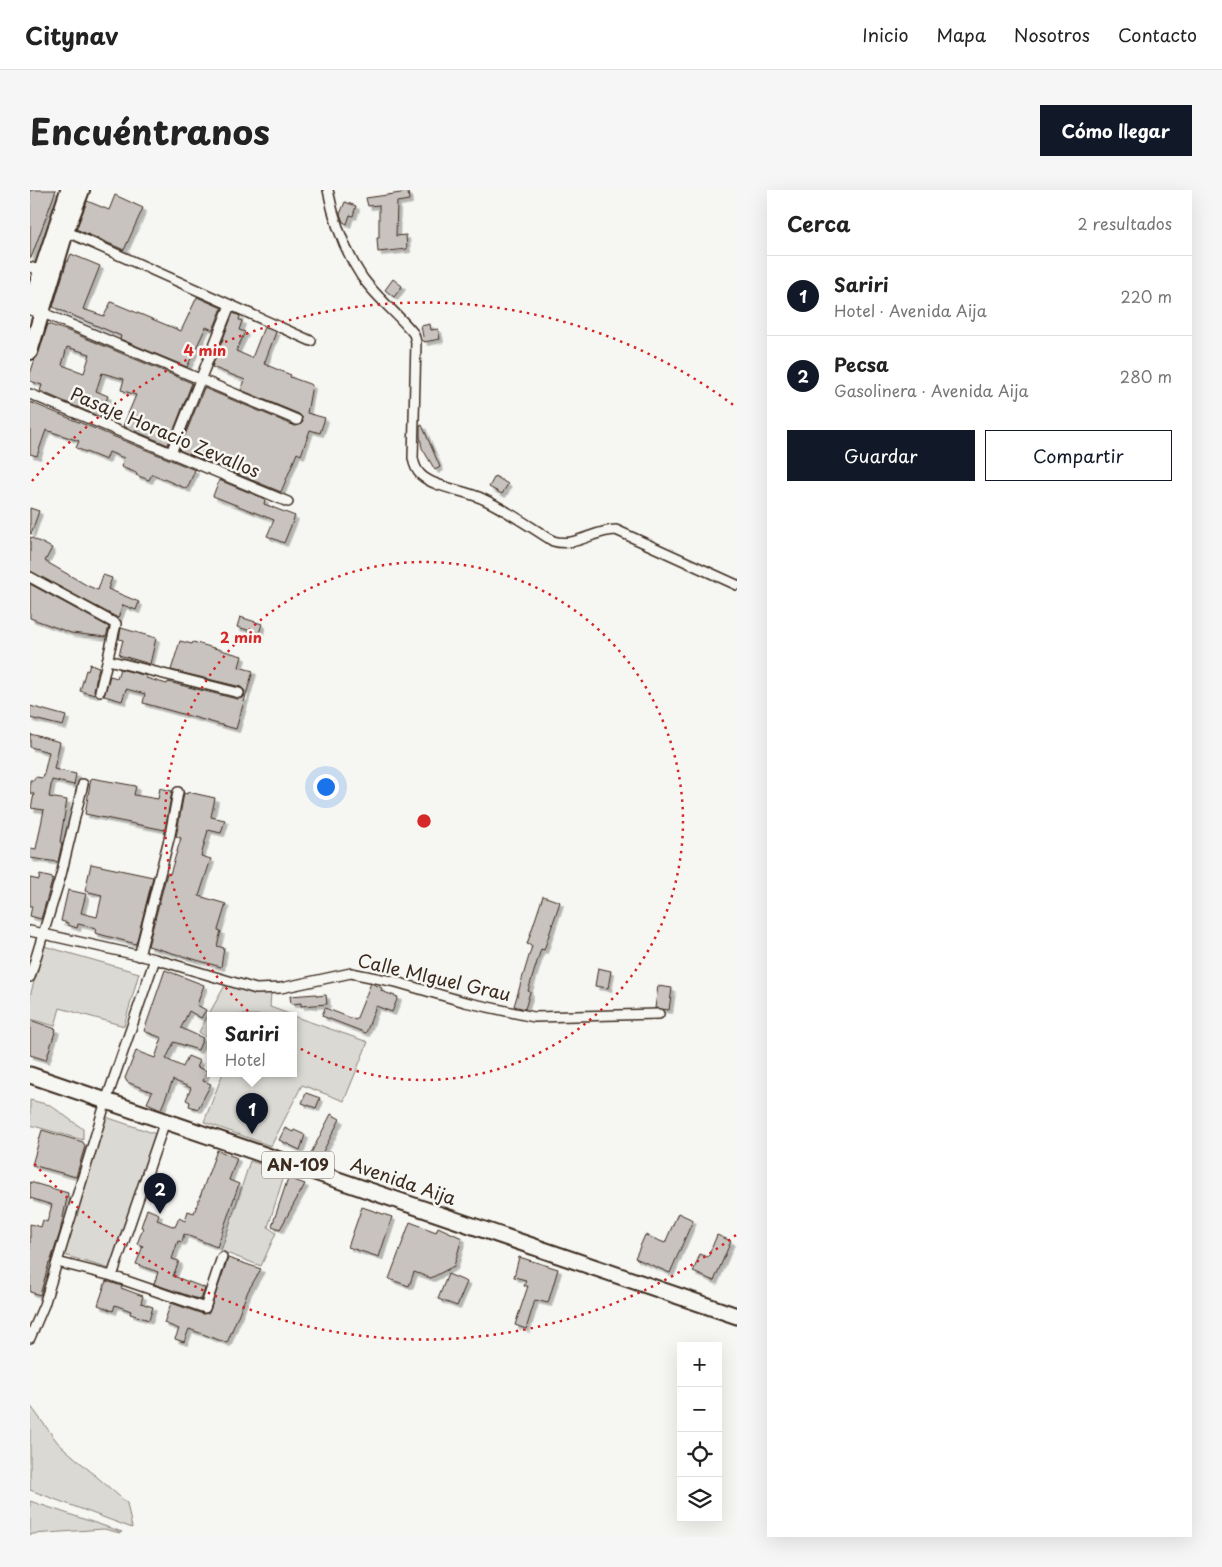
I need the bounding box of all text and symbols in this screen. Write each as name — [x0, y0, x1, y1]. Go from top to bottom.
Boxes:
text: Citynav — [25, 17, 118, 53]
text: Inicio — [862, 21, 909, 48]
text: Mapa — [937, 21, 986, 48]
text: Nosotros — [1014, 21, 1090, 48]
text: Contacto — [1118, 21, 1197, 48]
text: Encuéntranos — [30, 104, 270, 157]
button: Cómo llegar — [1040, 105, 1192, 156]
text: Cerca — [787, 207, 851, 239]
text: 2 resultados — [1078, 211, 1172, 235]
text: Sariri — [834, 270, 888, 298]
text: 1 — [799, 284, 807, 308]
text: 220 m — [1121, 284, 1172, 308]
text: Hotel · Avenida Aija — [834, 298, 987, 322]
text: 4 min — [184, 338, 226, 361]
text: Pecsa — [834, 350, 889, 378]
text: 2 — [797, 364, 809, 388]
text: 280 m — [1120, 364, 1172, 388]
text: Gasolinera · Avenida Aija — [834, 378, 1029, 402]
street label: Pasaje Horacio Zevallos — [67, 379, 265, 484]
button: Guardar — [787, 430, 975, 481]
button: Compartir — [985, 430, 1172, 481]
text: 2 min — [220, 625, 262, 648]
your location — [313, 774, 339, 800]
centre of rings — [415, 812, 433, 830]
street label: Calle MIguel Grau — [355, 946, 513, 1007]
popup — [207, 1012, 297, 1077]
text: Sariri — [225, 1019, 279, 1047]
text: Hotel — [225, 1047, 266, 1071]
pin: 1 — [236, 1093, 268, 1134]
street label: Avenida Aija — [347, 1150, 460, 1211]
road number: AN-109 — [262, 1152, 334, 1178]
pin: 2 — [144, 1173, 176, 1214]
map controls — [677, 1342, 722, 1522]
button: + — [677, 1342, 722, 1387]
button: − — [677, 1387, 722, 1432]
button: locate — [677, 1432, 722, 1477]
button: layers — [677, 1477, 722, 1522]

